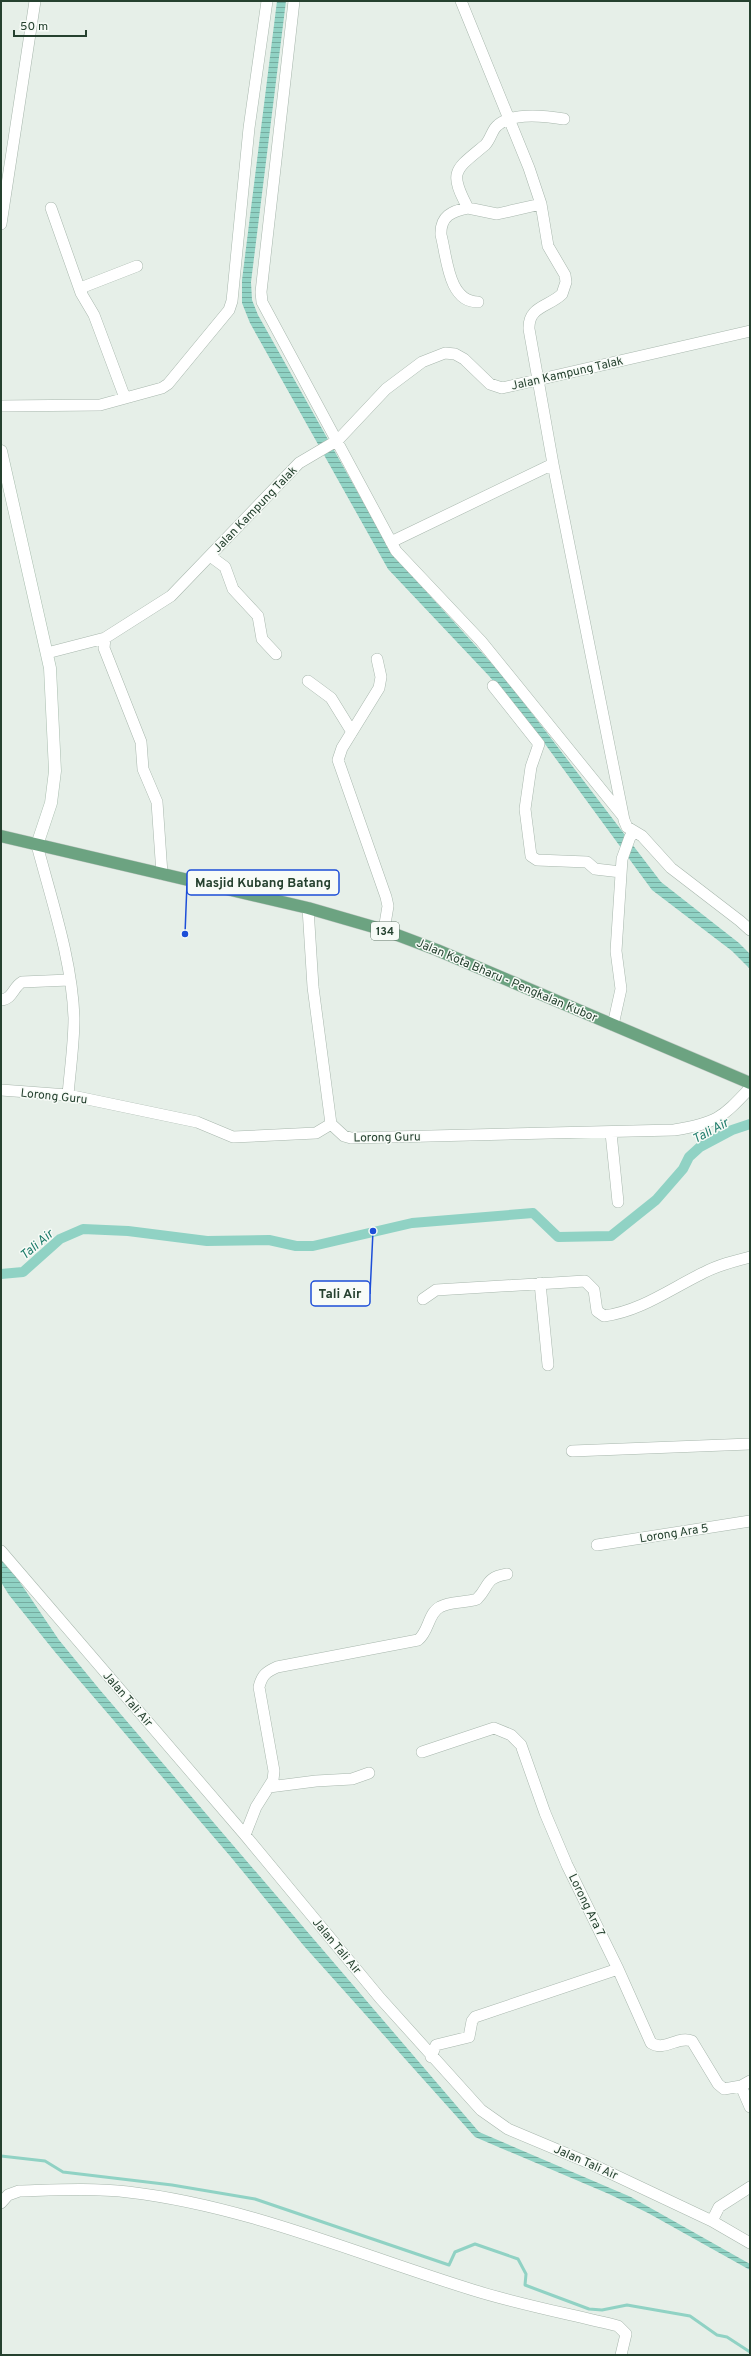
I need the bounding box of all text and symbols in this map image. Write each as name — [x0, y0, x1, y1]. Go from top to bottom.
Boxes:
scale bar — [14, 12, 86, 38]
text: 50 m — [20, 19, 48, 35]
street label: Jalan Kampung Talak — [510, 353, 625, 395]
street label: Jalan Kampung Talak — [210, 463, 301, 556]
callout: Masjid Kubang Batang — [187, 870, 339, 895]
text: Masjid Kubang Batang — [195, 876, 331, 892]
road number: 134 — [371, 922, 399, 940]
street label: Jalan Kota Bharu - Pengkalan Kubor — [414, 935, 600, 1027]
street label: Lorong Guru — [20, 1086, 88, 1108]
water label: Tali Air — [690, 1115, 733, 1148]
street label: Lorong Guru — [353, 1129, 421, 1147]
water label: Tali Air — [17, 1226, 58, 1264]
callout: Tali Air — [311, 1281, 370, 1306]
text: Tali Air — [319, 1287, 362, 1303]
street label: Lorong Ara 5 — [639, 1521, 710, 1547]
street label: Jalan Tali Air — [99, 1669, 156, 1731]
street label: Lorong Ara 7 — [564, 1871, 608, 1939]
street label: Jalan Tali Air — [308, 1915, 365, 1978]
street label: Jalan Tali Air — [551, 2142, 620, 2184]

